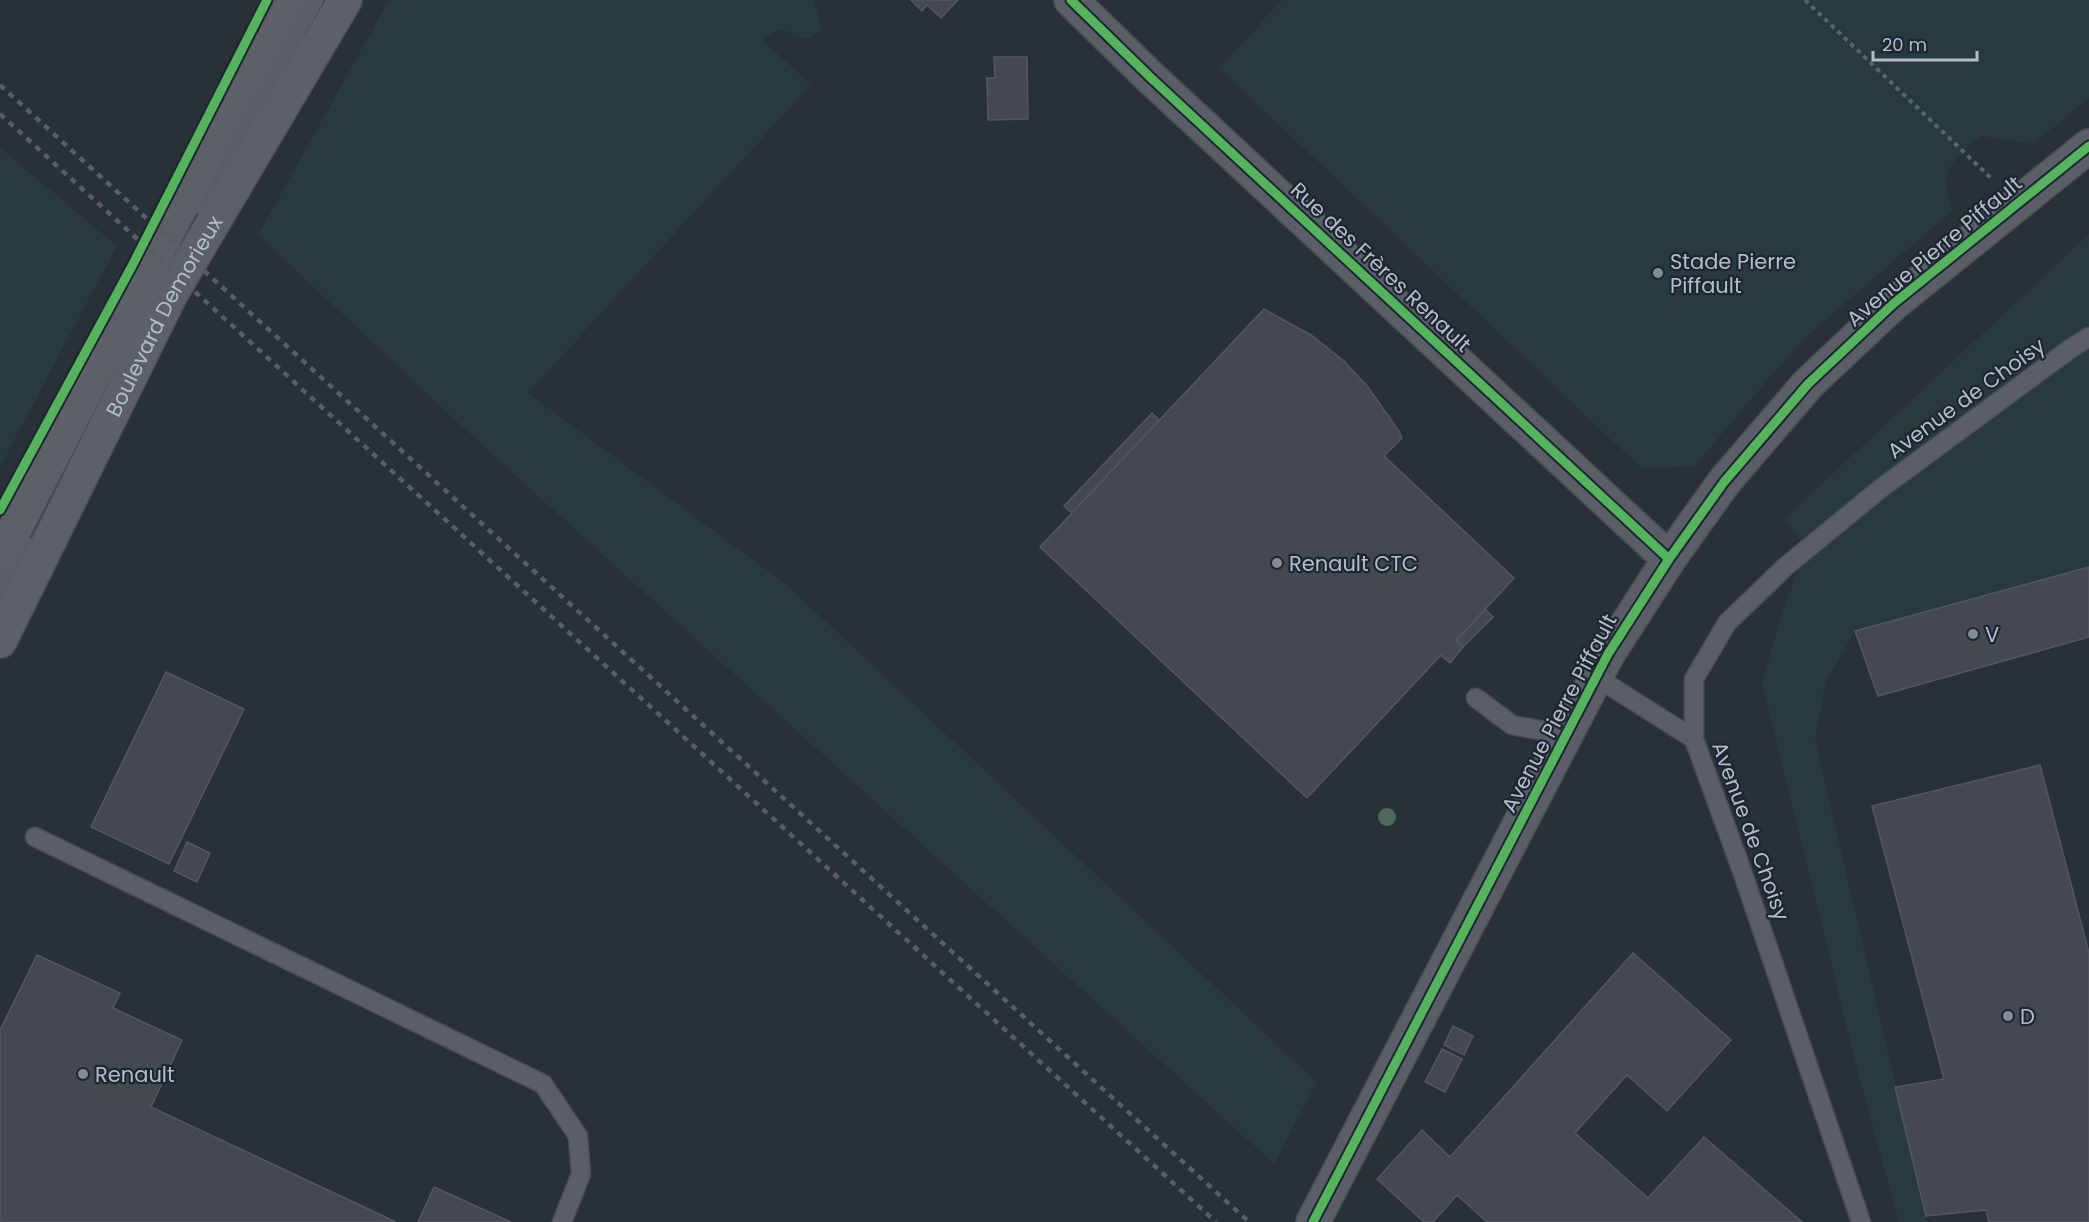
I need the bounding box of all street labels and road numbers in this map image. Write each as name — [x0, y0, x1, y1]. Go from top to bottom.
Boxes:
street label: Avenue Pierre Piffault — [1840, 169, 2028, 333]
street label: Rue des Frères Renault — [1284, 176, 1478, 358]
street label: Boulevard Demorieux — [98, 210, 229, 421]
street label: Avenue de Choisy — [1881, 331, 2051, 465]
street label: Avenue Pierre Piffault — [1494, 609, 1624, 817]
street label: Avenue de Choisy — [1705, 738, 1797, 925]

